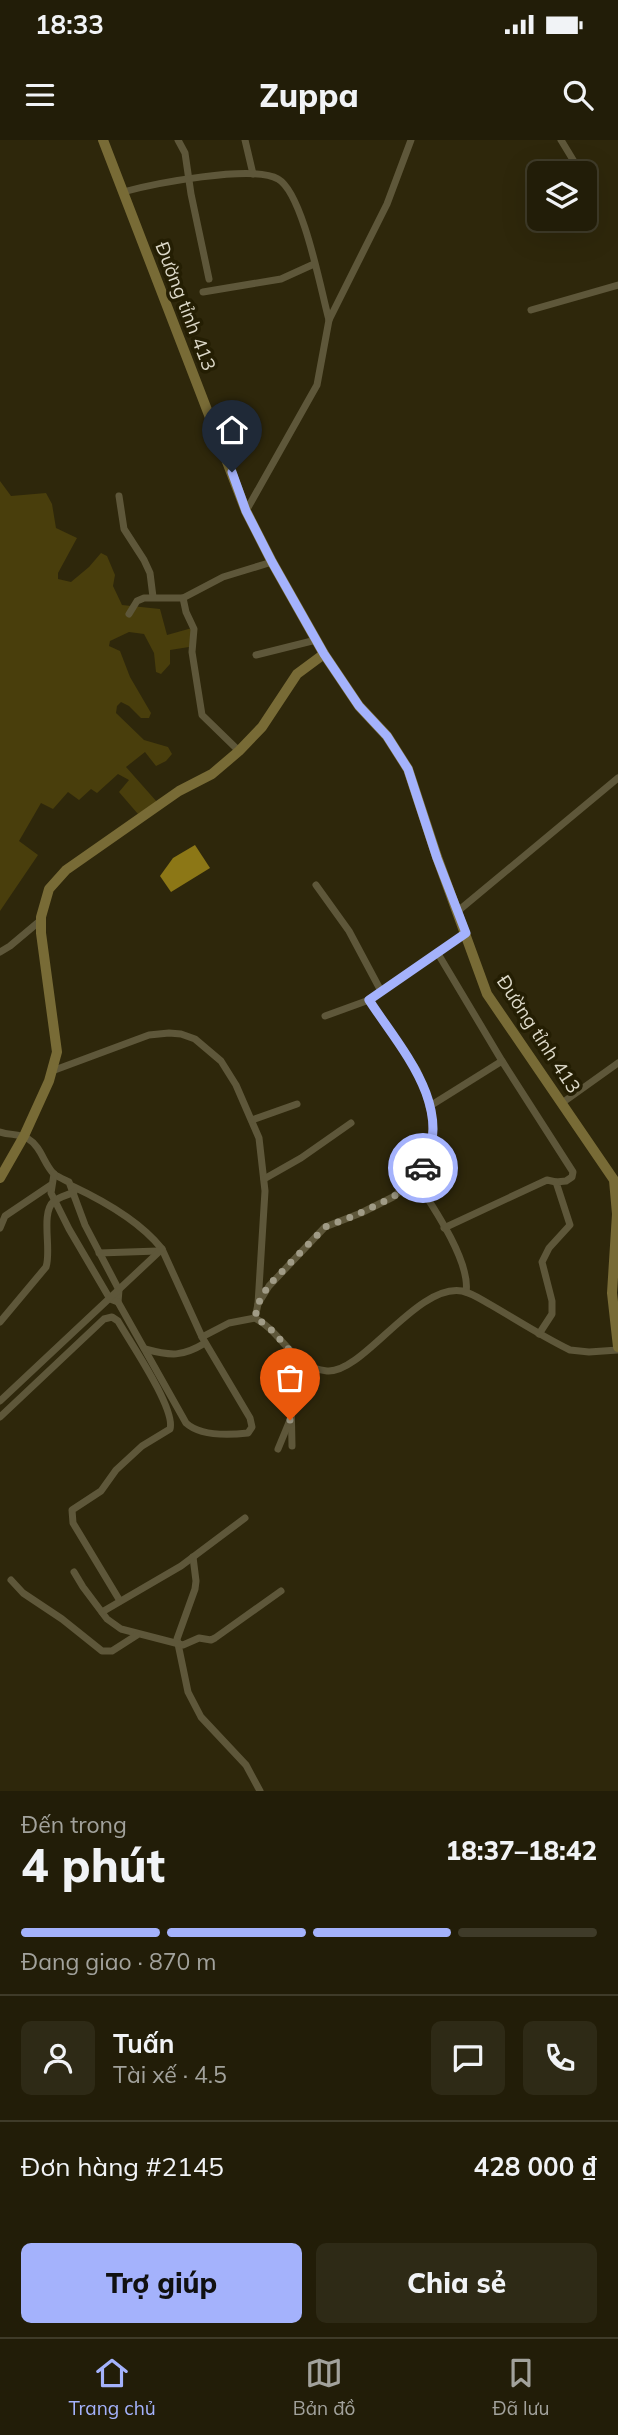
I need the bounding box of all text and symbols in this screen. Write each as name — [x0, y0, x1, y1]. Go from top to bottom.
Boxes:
text: 18:33 — [35, 8, 104, 41]
text: Zuppa — [259, 75, 359, 115]
icon: menu — [21, 76, 59, 114]
icon: search — [559, 76, 597, 114]
map controls — [527, 161, 597, 231]
button: layers — [527, 161, 597, 231]
street label: Đường tỉnh 413 — [150, 238, 222, 374]
pin — [202, 400, 262, 472]
icon: home — [213, 411, 251, 449]
street label: Đường tỉnh 413 — [492, 970, 586, 1098]
courier — [388, 1133, 458, 1203]
icon: car — [404, 1149, 442, 1187]
pin — [260, 1348, 320, 1420]
icon: bag — [271, 1359, 309, 1397]
text: Đến trong — [21, 1810, 127, 1839]
text: 18:37–18:42 — [446, 1834, 597, 1867]
text: 4 phút — [21, 1836, 165, 1894]
text: Đang giao · 870 m — [21, 1947, 217, 1976]
button: person — [21, 2021, 95, 2095]
button: chat — [431, 2021, 505, 2095]
button: phone — [523, 2021, 597, 2095]
text: Tuấn — [113, 2027, 174, 2060]
text: Tài xế · 4.5 — [113, 2060, 227, 2089]
text: Đơn hàng #2145 — [21, 2150, 224, 2183]
text: 428 000 ₫ — [474, 2150, 597, 2183]
button: Trợ giúp — [21, 2243, 302, 2323]
button: Chia sẻ — [316, 2243, 597, 2323]
tab: Trang chủ — [69, 2354, 156, 2420]
tab: Bản đồ — [293, 2354, 355, 2420]
tab: Đã lưu — [492, 2354, 549, 2420]

